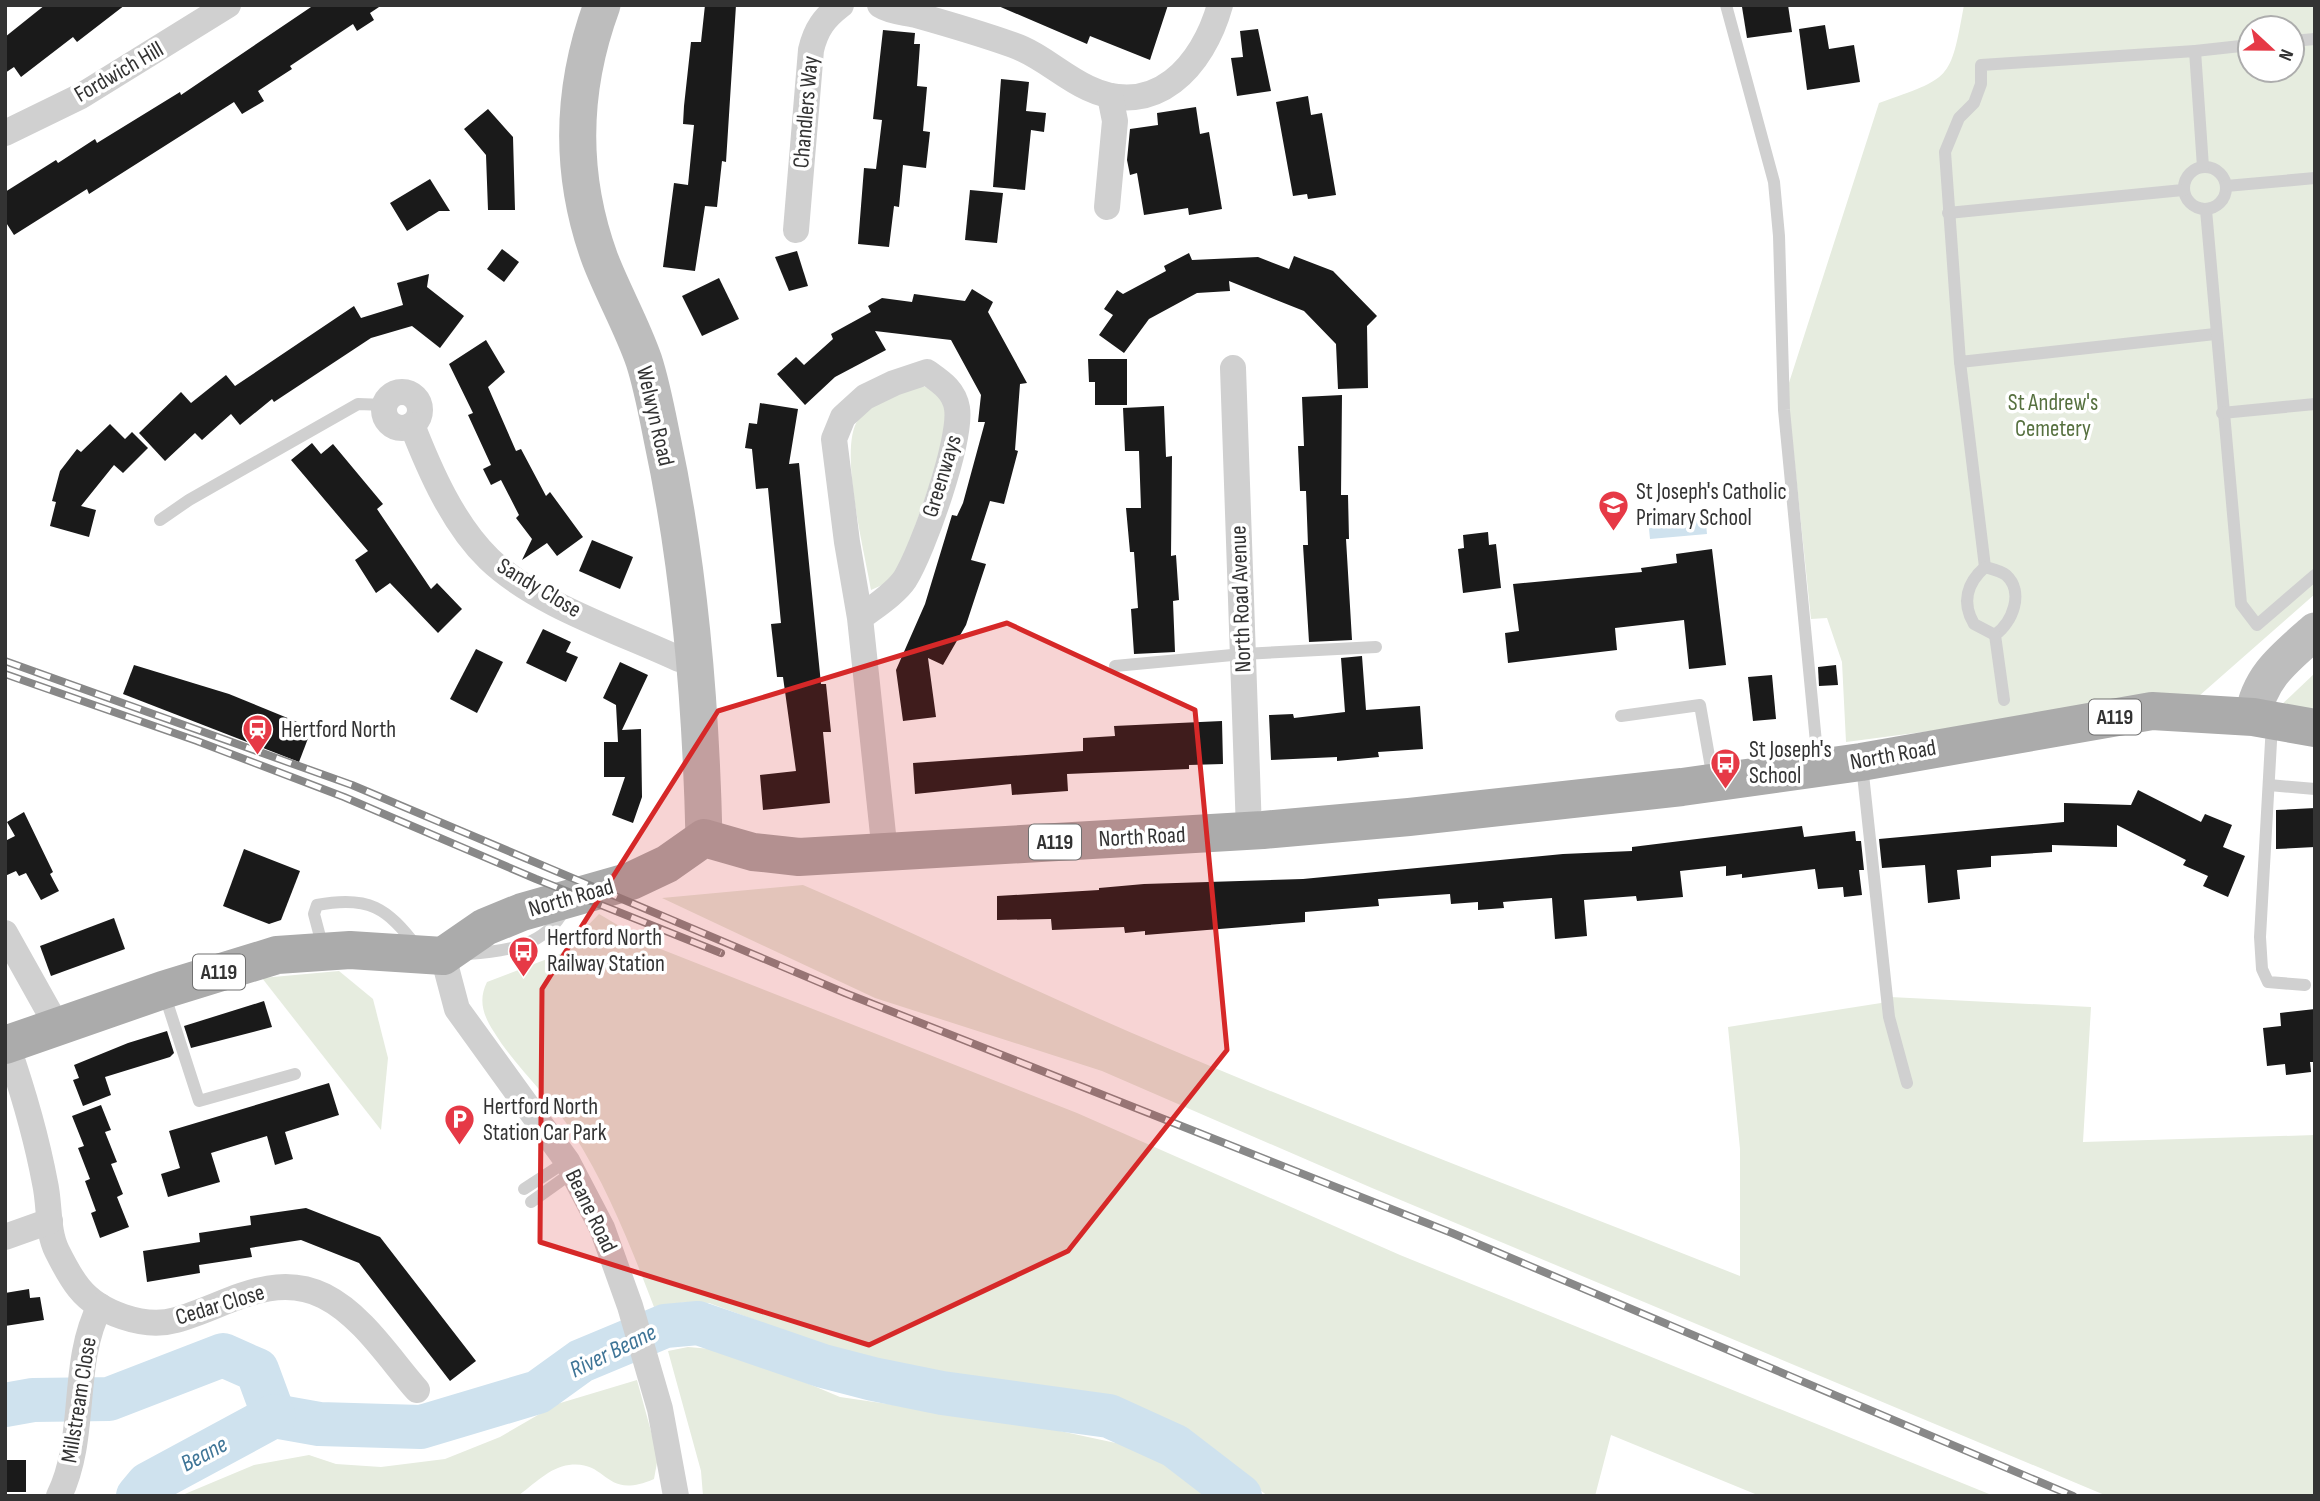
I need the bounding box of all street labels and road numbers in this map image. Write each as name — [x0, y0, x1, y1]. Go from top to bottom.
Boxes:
street label: Fordwich Hill — [69, 35, 169, 109]
street label: Chandlers Way — [787, 54, 825, 169]
street label: Welwyn Road — [630, 363, 680, 469]
street label: Greenways — [916, 431, 968, 521]
street label: North Road Avenue — [1224, 525, 1258, 673]
street label: Sandy Close — [492, 552, 586, 624]
road number: A119 — [2089, 700, 2141, 734]
street label: North Road — [1848, 734, 1938, 776]
street label: North Road — [1098, 821, 1186, 853]
road number: A119 — [1029, 824, 1081, 860]
street label: North Road — [525, 873, 617, 923]
road number: A119 — [193, 954, 245, 990]
street label: Beane Road — [559, 1165, 623, 1257]
street label: Cedar Close — [172, 1278, 268, 1332]
street label: Millstream Close — [55, 1335, 103, 1465]

